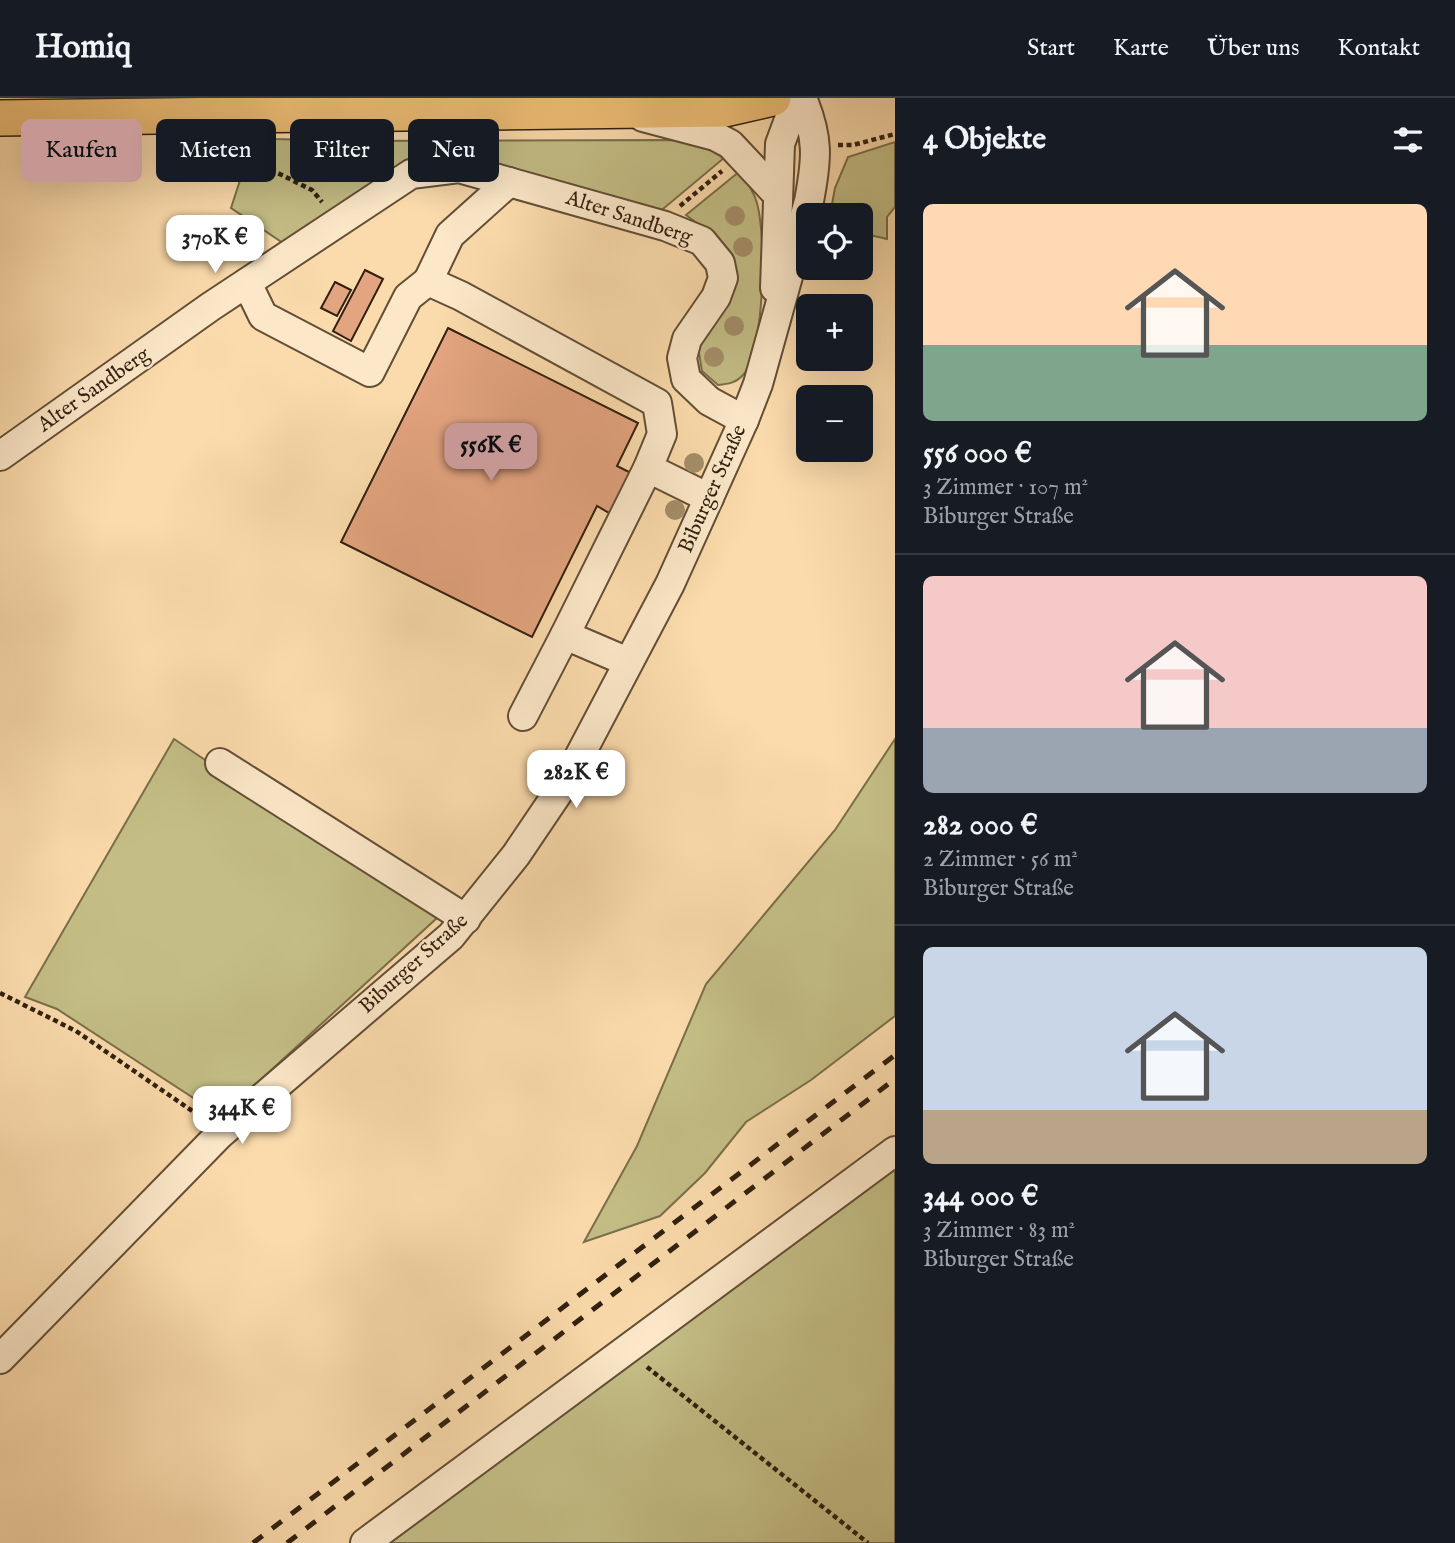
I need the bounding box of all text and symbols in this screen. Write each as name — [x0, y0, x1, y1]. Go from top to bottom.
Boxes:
text: Homiq — [35, 27, 131, 69]
text: Start — [1027, 33, 1075, 64]
text: Karte — [1113, 33, 1169, 64]
text: Über uns — [1207, 33, 1299, 64]
text: Kontakt — [1337, 33, 1420, 64]
chip: Kaufen — [21, 119, 142, 182]
chip: Mieten — [156, 119, 276, 182]
chip: Filter — [290, 119, 394, 182]
chip: Neu — [408, 119, 499, 182]
text: 4 Objekte — [923, 121, 1046, 159]
icon: filters — [1389, 121, 1427, 159]
street label: Alter Sandberg — [561, 185, 696, 251]
map controls — [796, 203, 873, 462]
button: locate — [796, 203, 873, 280]
pin: 370K € — [158, 216, 272, 275]
text: 370K € — [182, 223, 248, 252]
icon: home — [1112, 250, 1238, 376]
button: + — [796, 294, 873, 371]
street label: Alter Sandberg — [32, 341, 156, 439]
button: − — [796, 385, 873, 462]
street label: Biburger Straße — [673, 420, 753, 557]
pin: 556K € — [434, 424, 548, 483]
text: 556K € — [460, 431, 522, 460]
text: 556 000 € — [923, 435, 1032, 473]
text: 3 Zimmer · 107 m² — [923, 473, 1088, 502]
text: Biburger Straße — [923, 502, 1074, 531]
icon: home — [1112, 622, 1238, 748]
pin: 282K € — [519, 750, 633, 810]
text: 282K € — [543, 758, 609, 787]
text: 282 000 € — [923, 807, 1038, 845]
text: 2 Zimmer · 56 m² — [923, 845, 1078, 874]
text: Biburger Straße — [923, 874, 1074, 903]
street label: Biburger Straße — [354, 908, 474, 1020]
icon: home — [1112, 993, 1238, 1119]
pin: 344K € — [185, 1086, 299, 1146]
text: 344K € — [209, 1094, 275, 1123]
text: 344 000 € — [923, 1178, 1039, 1216]
text: 3 Zimmer · 83 m² — [923, 1216, 1075, 1245]
text: Biburger Straße — [923, 1245, 1074, 1274]

